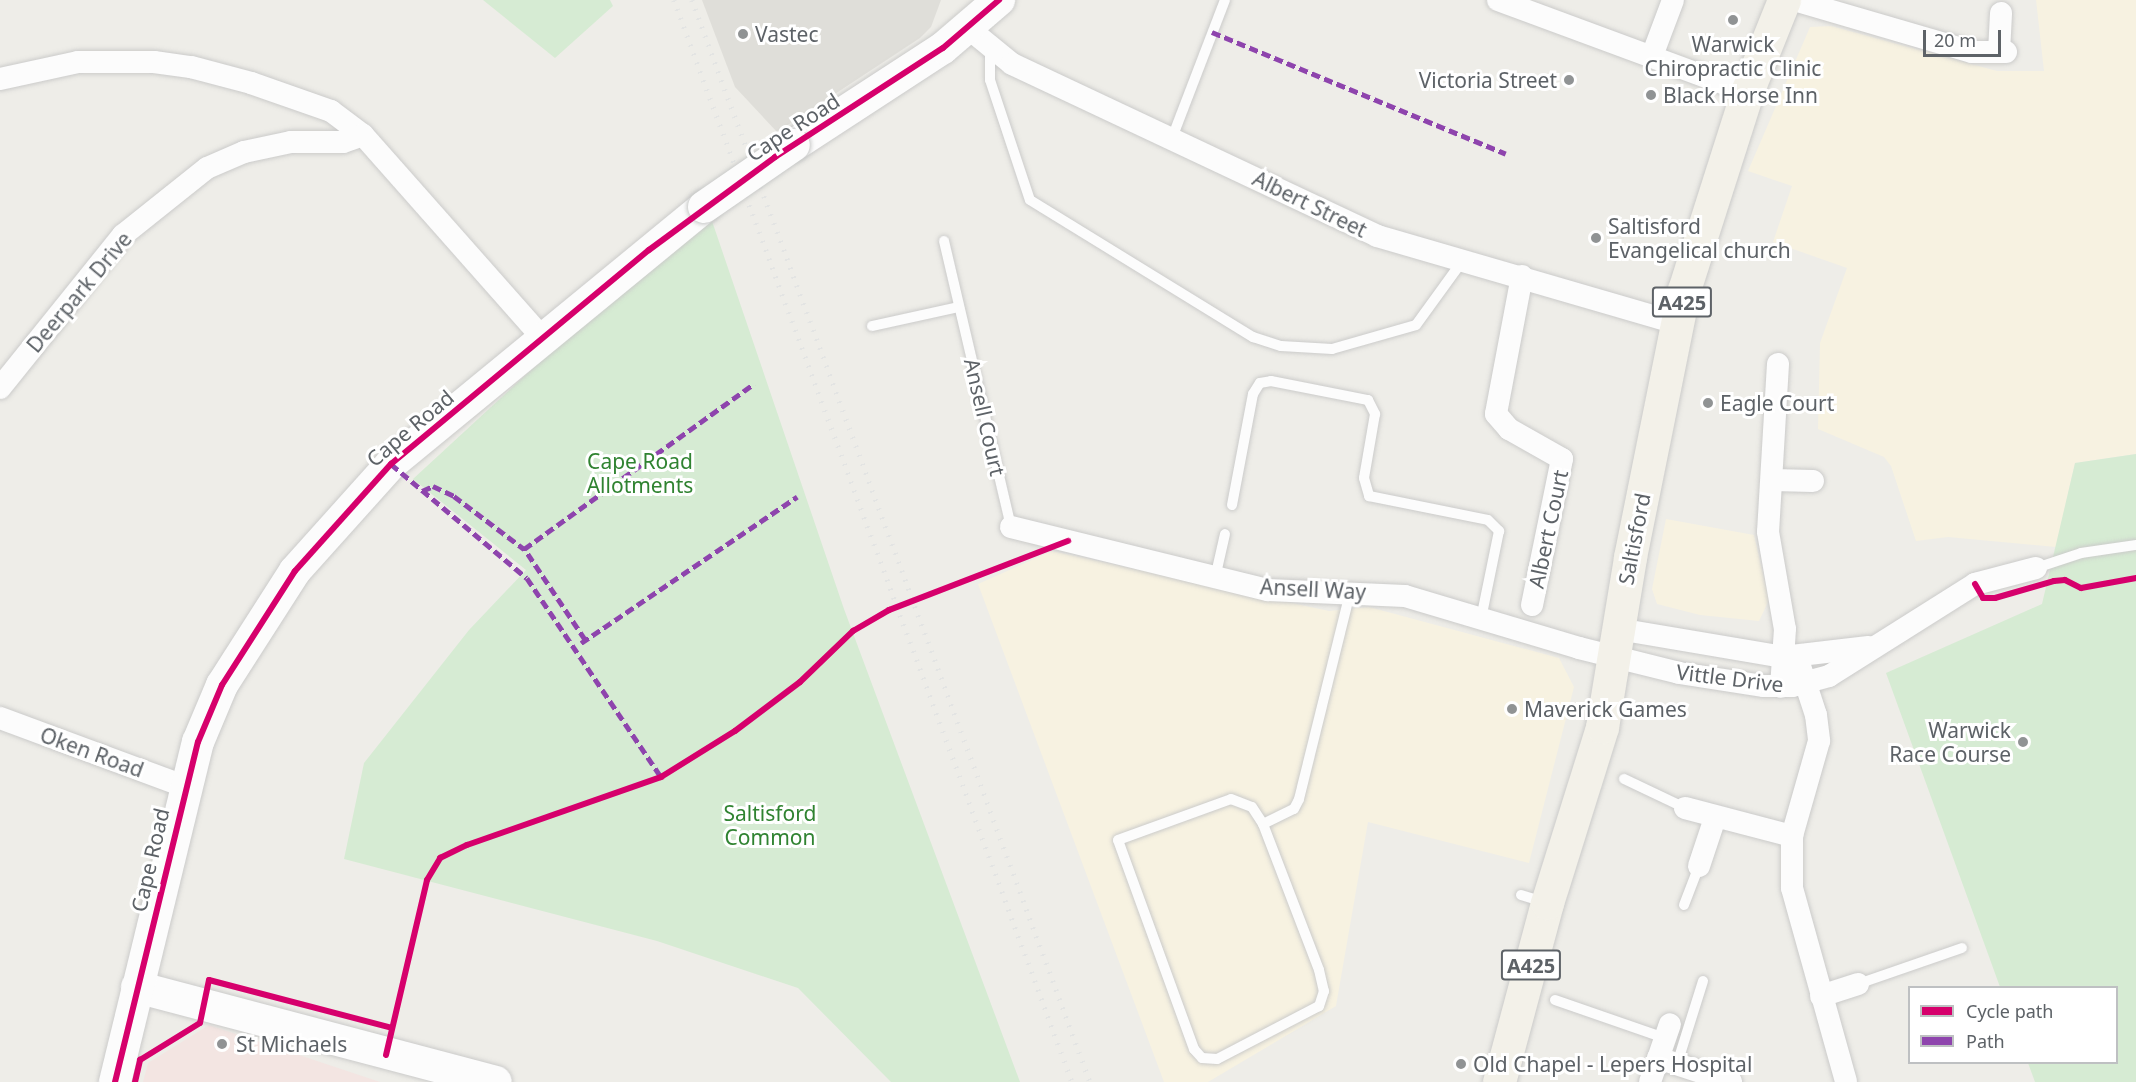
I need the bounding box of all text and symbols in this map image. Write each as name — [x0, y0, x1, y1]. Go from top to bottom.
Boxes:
marker: Warwick Chiropractic Clinic — [1724, 11, 1742, 29]
scale bar — [1926, 18, 2004, 56]
place label: Vastec — [755, 21, 819, 47]
marker: Vastec — [736, 27, 750, 41]
text: 20 m — [1934, 28, 1976, 52]
place label: Warwick Chiropractic Clinic — [1645, 31, 1821, 81]
place label: Victoria Street — [1419, 67, 1557, 93]
marker: Victoria Street — [1562, 73, 1576, 87]
place label: Black Horse Inn — [1663, 82, 1818, 108]
street label: Cape Road — [742, 88, 844, 166]
marker: Black Horse Inn — [1644, 88, 1658, 102]
street label: Albert Street — [1249, 166, 1371, 242]
place label: Saltisford Evangelical church — [1608, 213, 1791, 263]
street label: Deerpark Drive — [21, 227, 137, 357]
marker: Saltisford Evangelical church — [1589, 231, 1603, 245]
road number: A425 — [1650, 285, 1714, 319]
street label: Ansell Court — [959, 356, 1011, 478]
street label: Cape Road — [361, 384, 459, 472]
place label: Eagle Court — [1720, 390, 1834, 416]
marker: Eagle Court — [1701, 396, 1715, 410]
park label: Cape Road Allotments — [587, 448, 693, 498]
street label: Albert Court — [1523, 467, 1573, 591]
street label: Saltisford — [1613, 491, 1655, 587]
street label: Ansell Way — [1259, 574, 1367, 604]
street label: Vittle Drive — [1675, 659, 1785, 697]
place label: Maverick Games — [1524, 696, 1687, 722]
marker: Maverick Games — [1505, 702, 1519, 716]
place label: Warwick Race Course — [1889, 717, 2011, 767]
street label: Oken Road — [37, 722, 147, 782]
marker: Warwick Race Course — [2016, 735, 2030, 749]
park label: Saltisford Common — [724, 800, 816, 850]
street label: Cape Road — [126, 806, 174, 914]
road number: A425 — [1500, 948, 1562, 982]
legend — [1908, 986, 2118, 1064]
text: Cycle path — [1966, 999, 2053, 1023]
text: Path — [1966, 1029, 2005, 1053]
place label: St Michaels — [236, 1031, 347, 1057]
marker: St Michaels — [213, 1035, 231, 1053]
place label: Old Chapel - Lepers Hospital — [1473, 1051, 1752, 1077]
marker: Old Chapel - Lepers Hospital — [1454, 1057, 1468, 1071]

